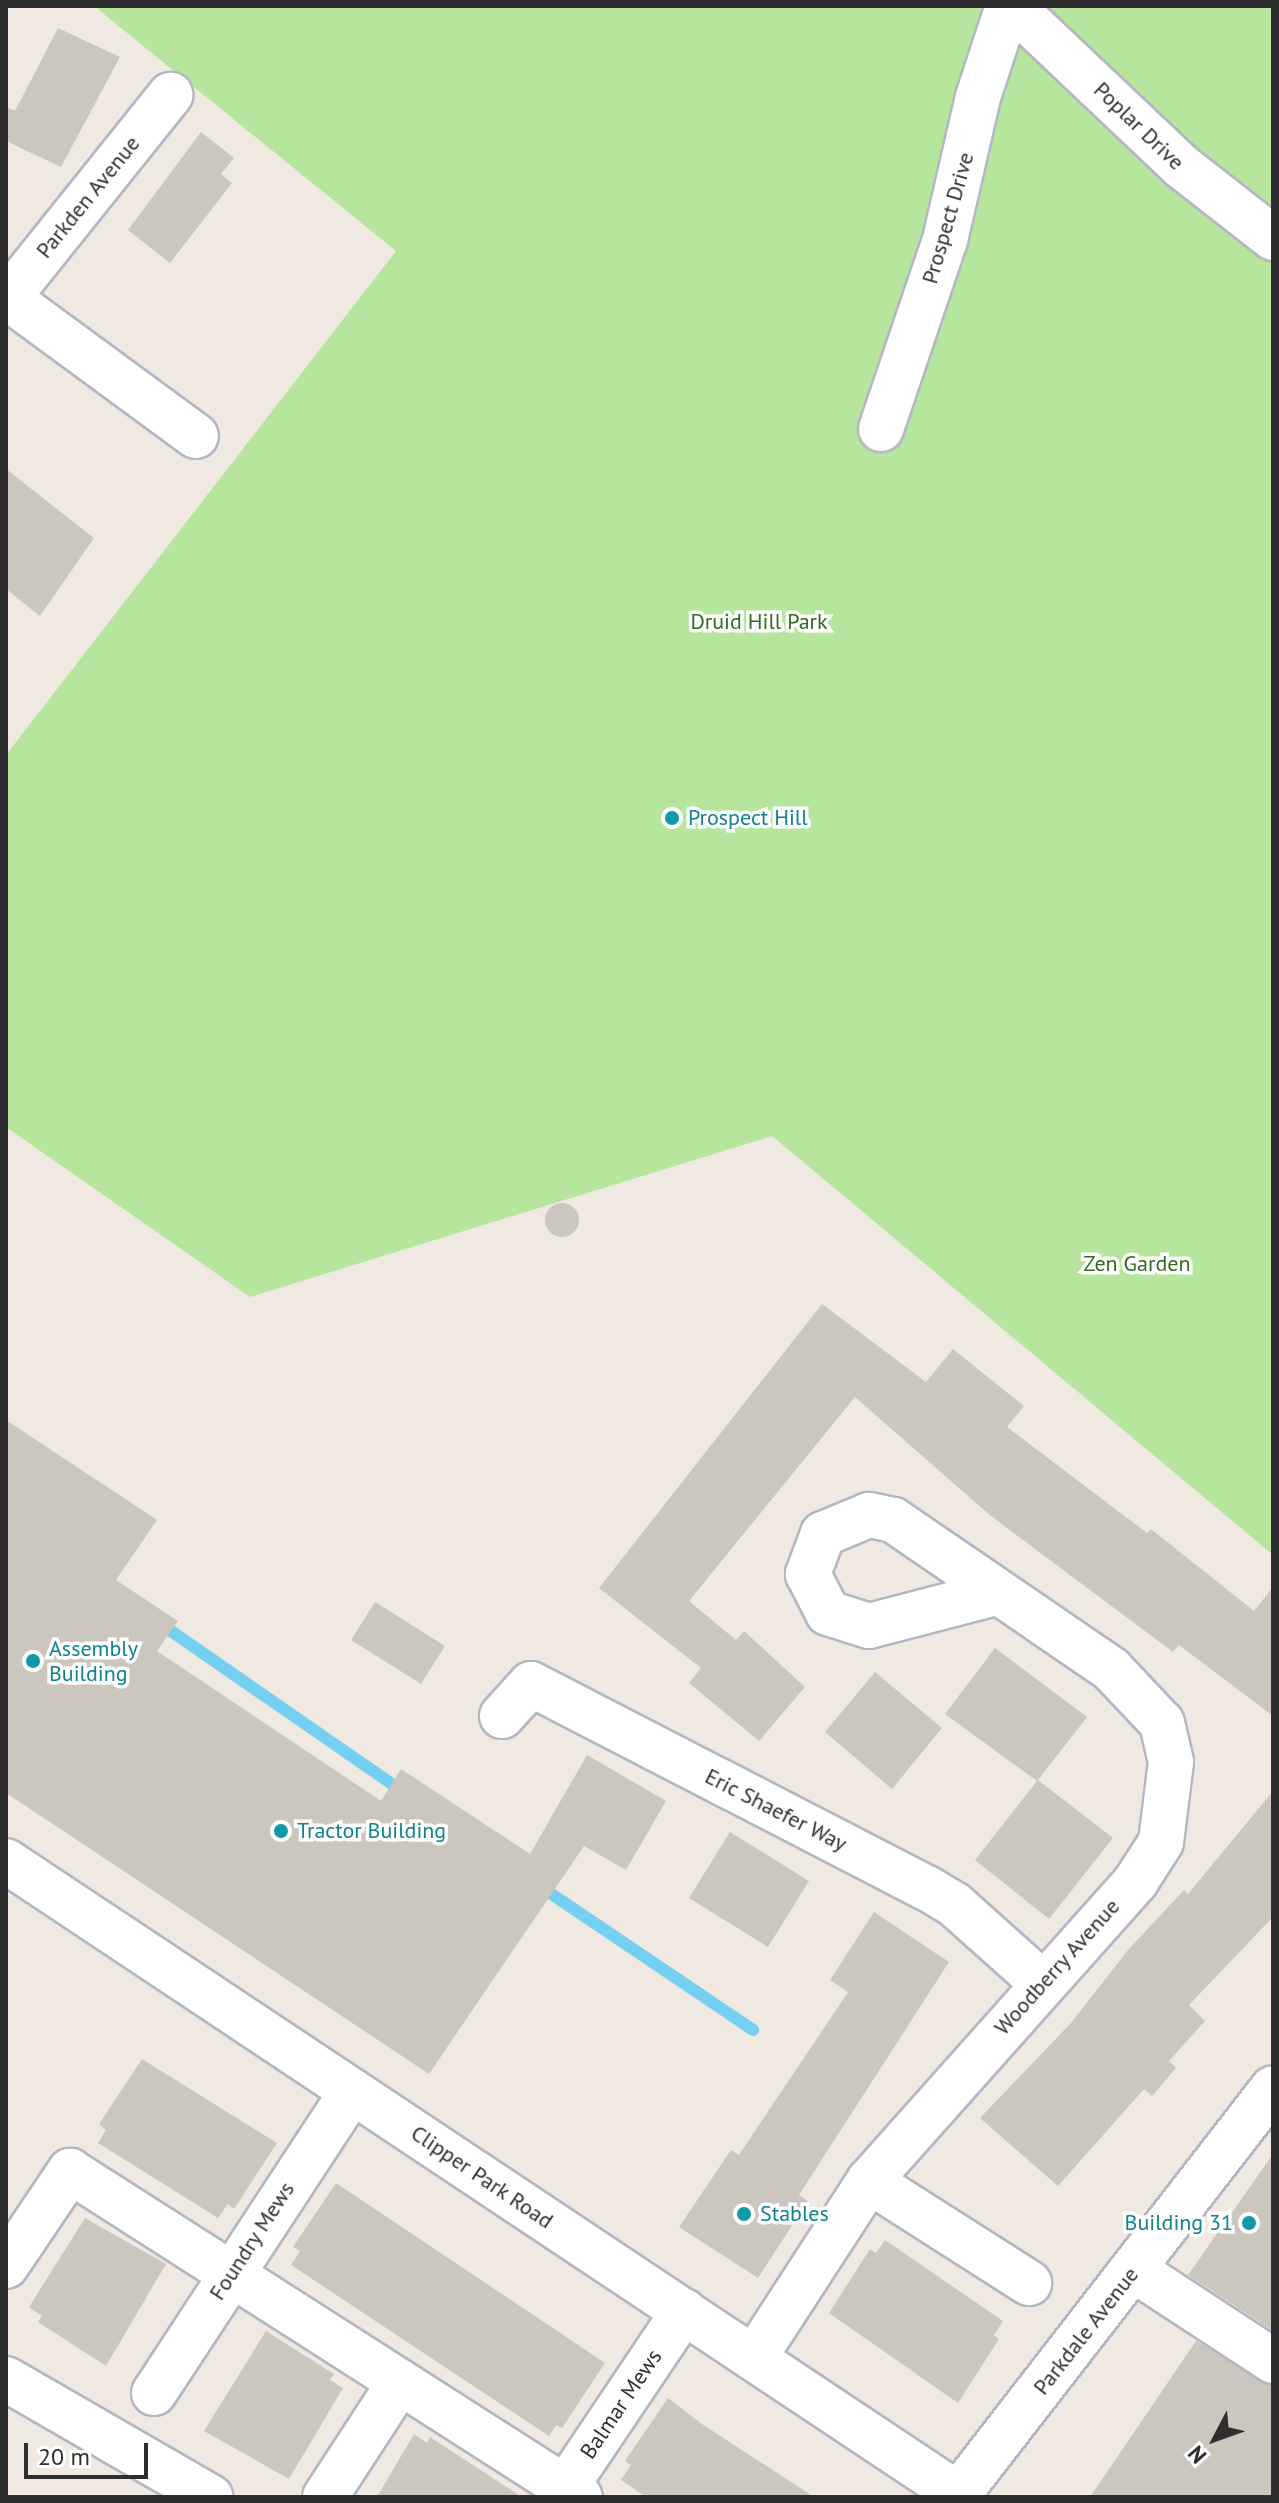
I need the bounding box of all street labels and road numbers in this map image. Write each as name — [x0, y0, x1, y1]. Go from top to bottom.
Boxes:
street label: Poplar Drive — [1088, 76, 1190, 176]
street label: Parkden Avenue — [31, 130, 145, 264]
street label: Prospect Drive — [917, 149, 979, 287]
street label: Eric Shaefer Way — [700, 1763, 852, 1857]
street label: Woodberry Avenue — [988, 1893, 1126, 2041]
street label: Clipper Park Road — [406, 2120, 558, 2234]
street label: Foundry Mews — [204, 2177, 300, 2305]
street label: Parkdale Avenue — [1028, 2262, 1144, 2400]
street label: Balmar Mews — [575, 2344, 667, 2464]

